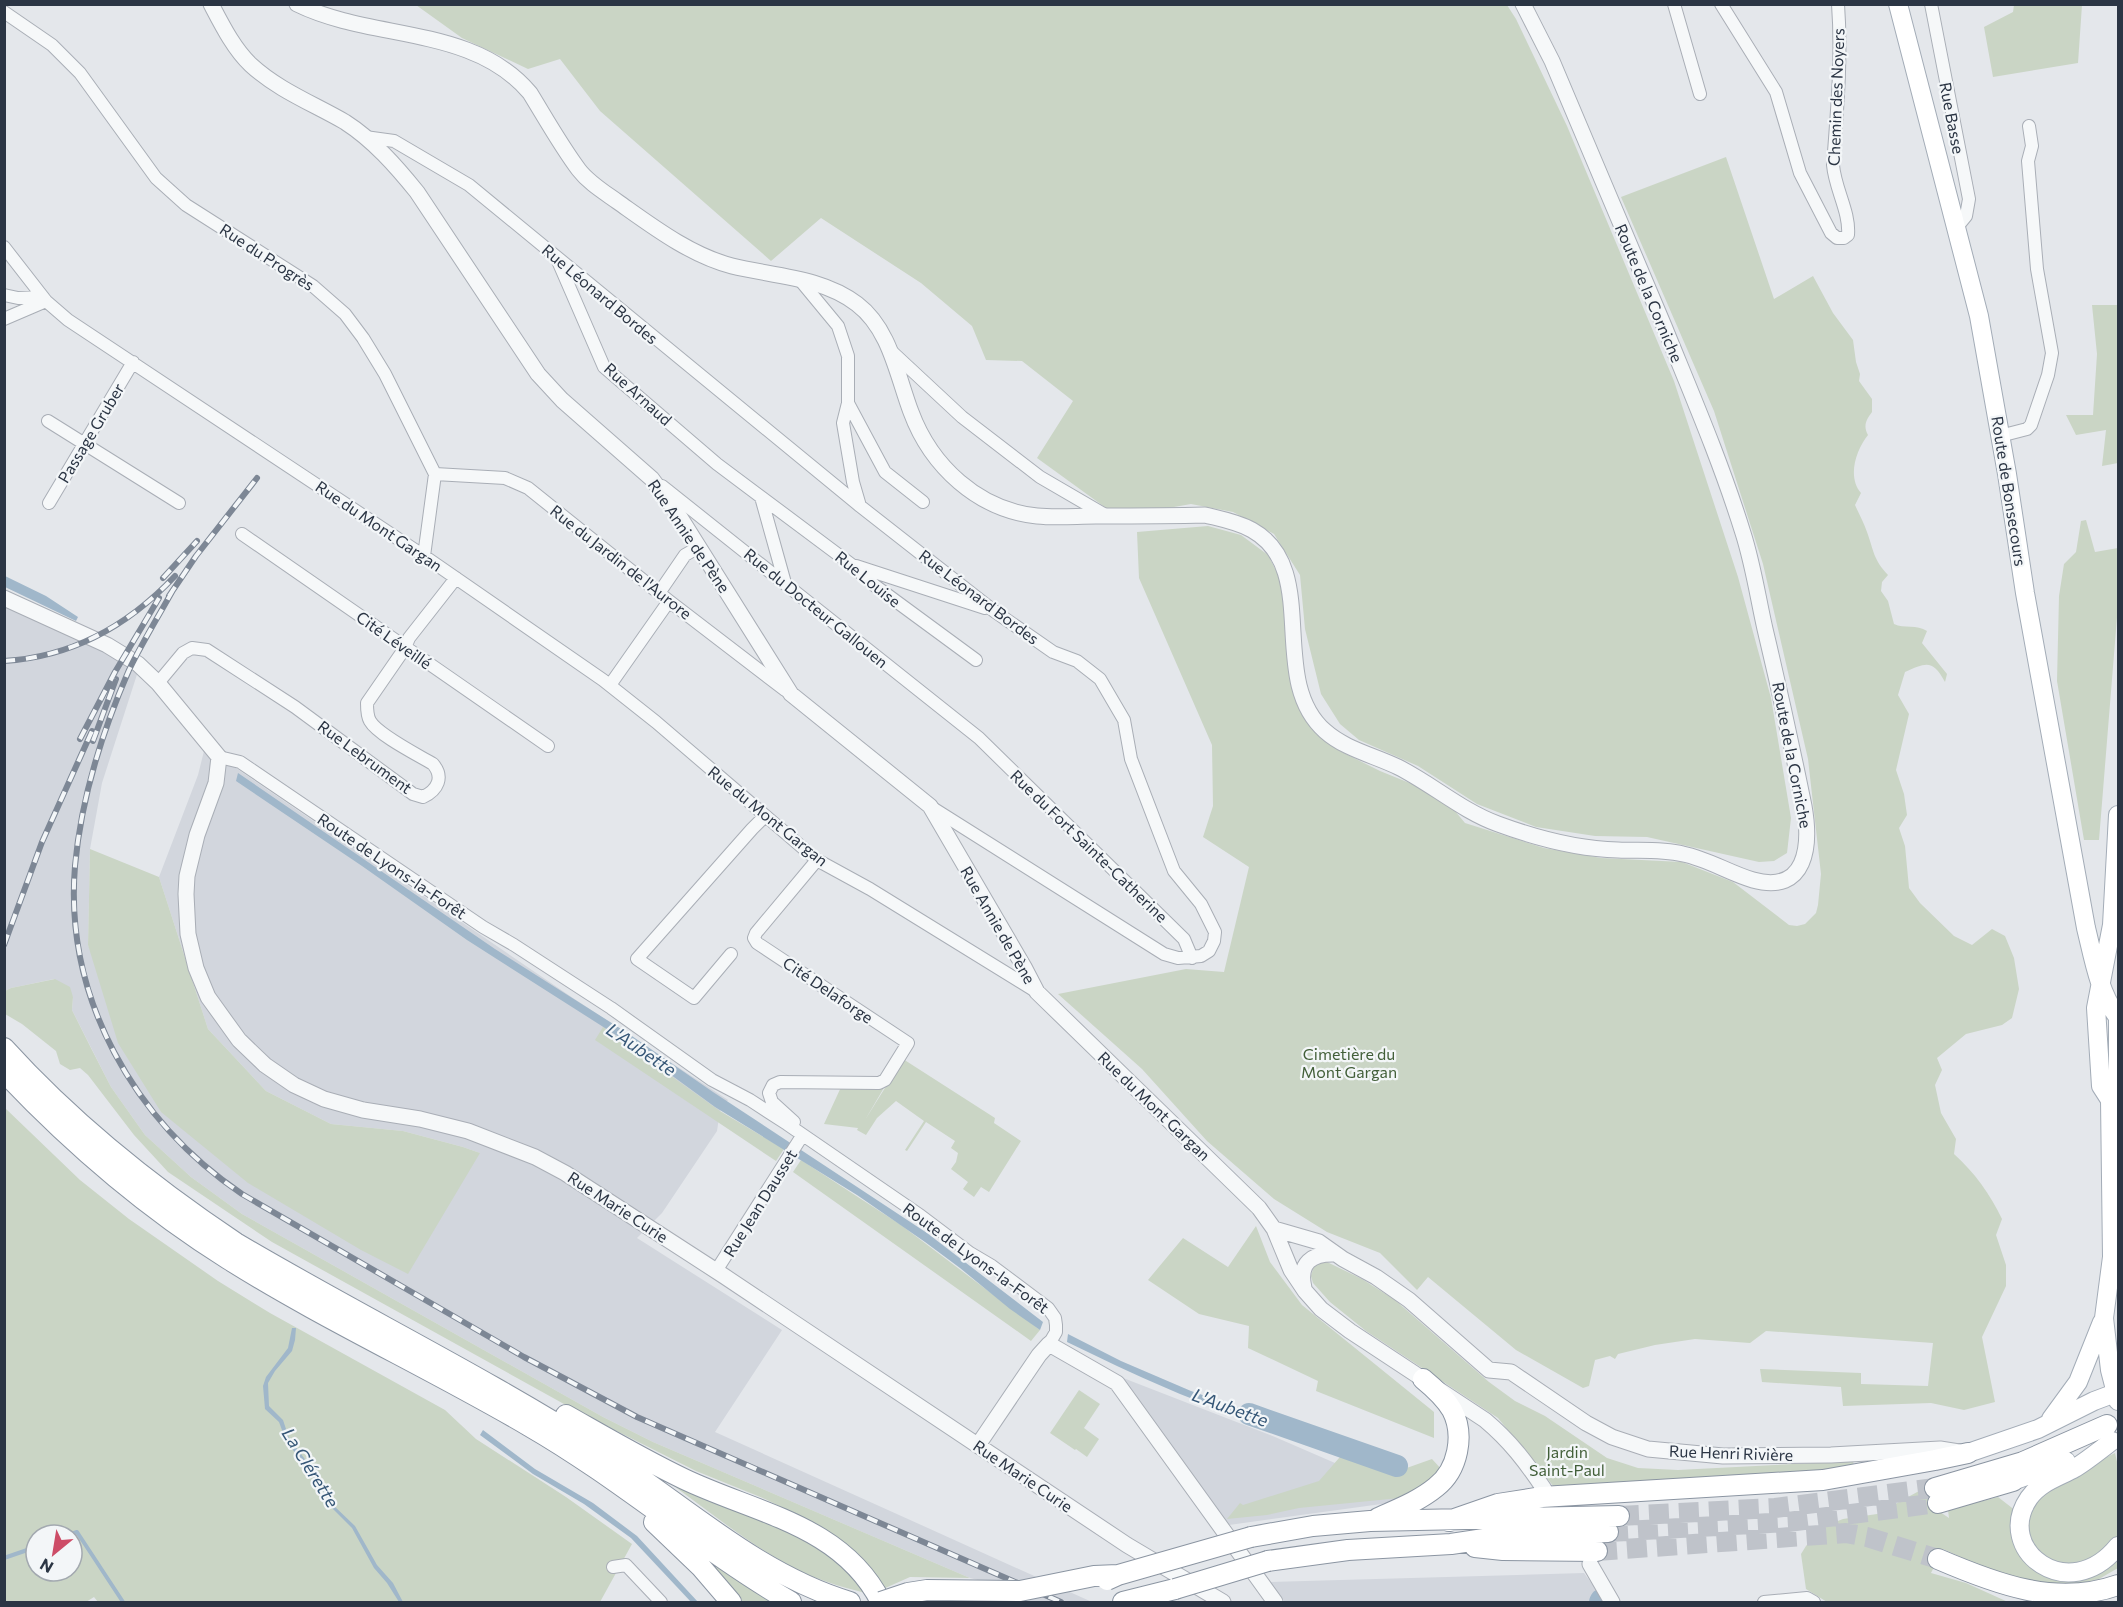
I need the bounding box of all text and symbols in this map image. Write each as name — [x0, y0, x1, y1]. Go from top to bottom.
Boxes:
street label: Chemin des Noyers — [1824, 28, 1847, 166]
street label: Rue Basse — [1936, 80, 1969, 155]
street label: Rue du Progrès — [217, 219, 318, 294]
street label: Route de la Corniche — [1612, 221, 1687, 365]
street label: Rue Léonard Bordes — [539, 240, 662, 348]
street label: Rue Arnaud — [601, 358, 676, 429]
street label: Passage Gruber — [53, 379, 128, 486]
street label: Route de Bonsecours — [1988, 414, 2031, 567]
street label: Rue Annie de Pène — [644, 475, 734, 596]
street label: Rue du Mont Gargan — [312, 476, 446, 575]
street label: Rue du Jardin de l'Aurore — [547, 500, 696, 623]
street label: Rue du Docteur Gallouen — [741, 544, 892, 671]
street label: Rue Léonard Bordes — [916, 545, 1043, 648]
street label: Rue Louise — [832, 547, 905, 611]
street label: Cité Léveillé — [353, 607, 436, 672]
street label: Route de la Corniche — [1769, 680, 1816, 830]
street label: Rue Lebrument — [315, 716, 416, 797]
street label: Rue du Mont Gargan — [705, 761, 832, 870]
street label: Rue du Fort Sainte-Catherine — [1007, 766, 1172, 926]
street label: Route de Lyons-la-Forêt — [314, 809, 471, 923]
street label: Rue Annie de Pène — [957, 863, 1040, 987]
street label: Cité Delaforge — [780, 952, 877, 1027]
water label: L'Aubette — [602, 1018, 681, 1081]
park label: Cimetière du Mont Gargan — [1301, 1044, 1397, 1081]
street label: Rue du Mont Gargan — [1094, 1047, 1214, 1164]
street label: Rue Jean Dausset — [719, 1145, 801, 1260]
street label: Rue Marie Curie — [565, 1167, 672, 1246]
street label: Route de Lyons-la-Forêt — [900, 1198, 1053, 1317]
water label: L'Aubette — [1189, 1383, 1272, 1431]
water label: La Clérette — [278, 1423, 344, 1512]
street label: Rue Marie Curie — [970, 1435, 1076, 1516]
street label: Rue Henri Rivière — [1669, 1441, 1794, 1464]
park label: Jardin Saint-Paul — [1529, 1442, 1605, 1479]
north arrow — [24, 1523, 84, 1583]
text: N — [36, 1555, 56, 1578]

